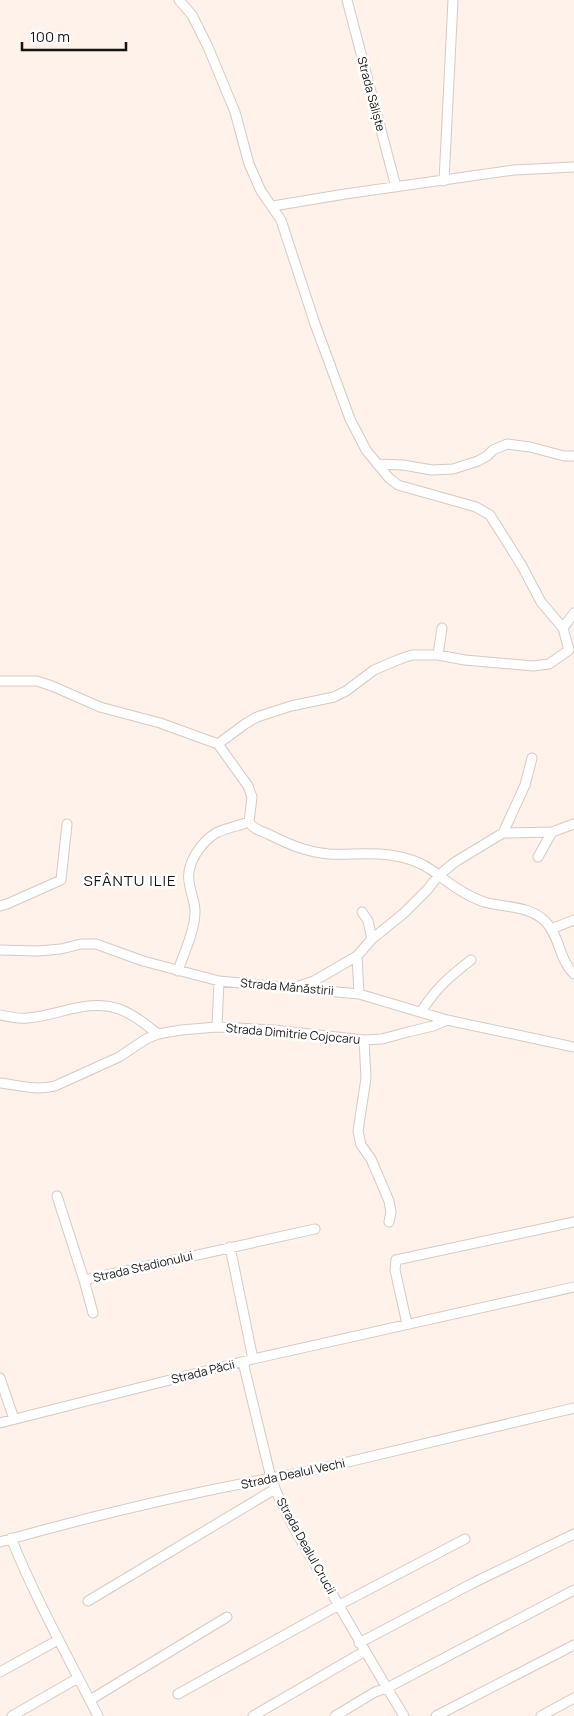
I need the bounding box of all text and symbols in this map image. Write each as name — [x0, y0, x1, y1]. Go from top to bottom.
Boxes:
scale bar — [22, 20, 126, 52]
text: 100 m — [30, 26, 70, 47]
street label: Strada Săliște — [353, 55, 390, 133]
district label: SFÂNTU ILIE — [83, 870, 177, 891]
street label: Strada Mănăstirii — [240, 974, 334, 999]
street label: Strada Dimitrie Cojocaru — [225, 1019, 361, 1048]
street label: Strada Stadionului — [91, 1247, 195, 1286]
street label: Strada Păcii — [169, 1355, 236, 1388]
street label: Strada Dealul Vechi — [239, 1454, 347, 1493]
street label: Strada Dealul Crucii — [273, 1494, 340, 1597]

